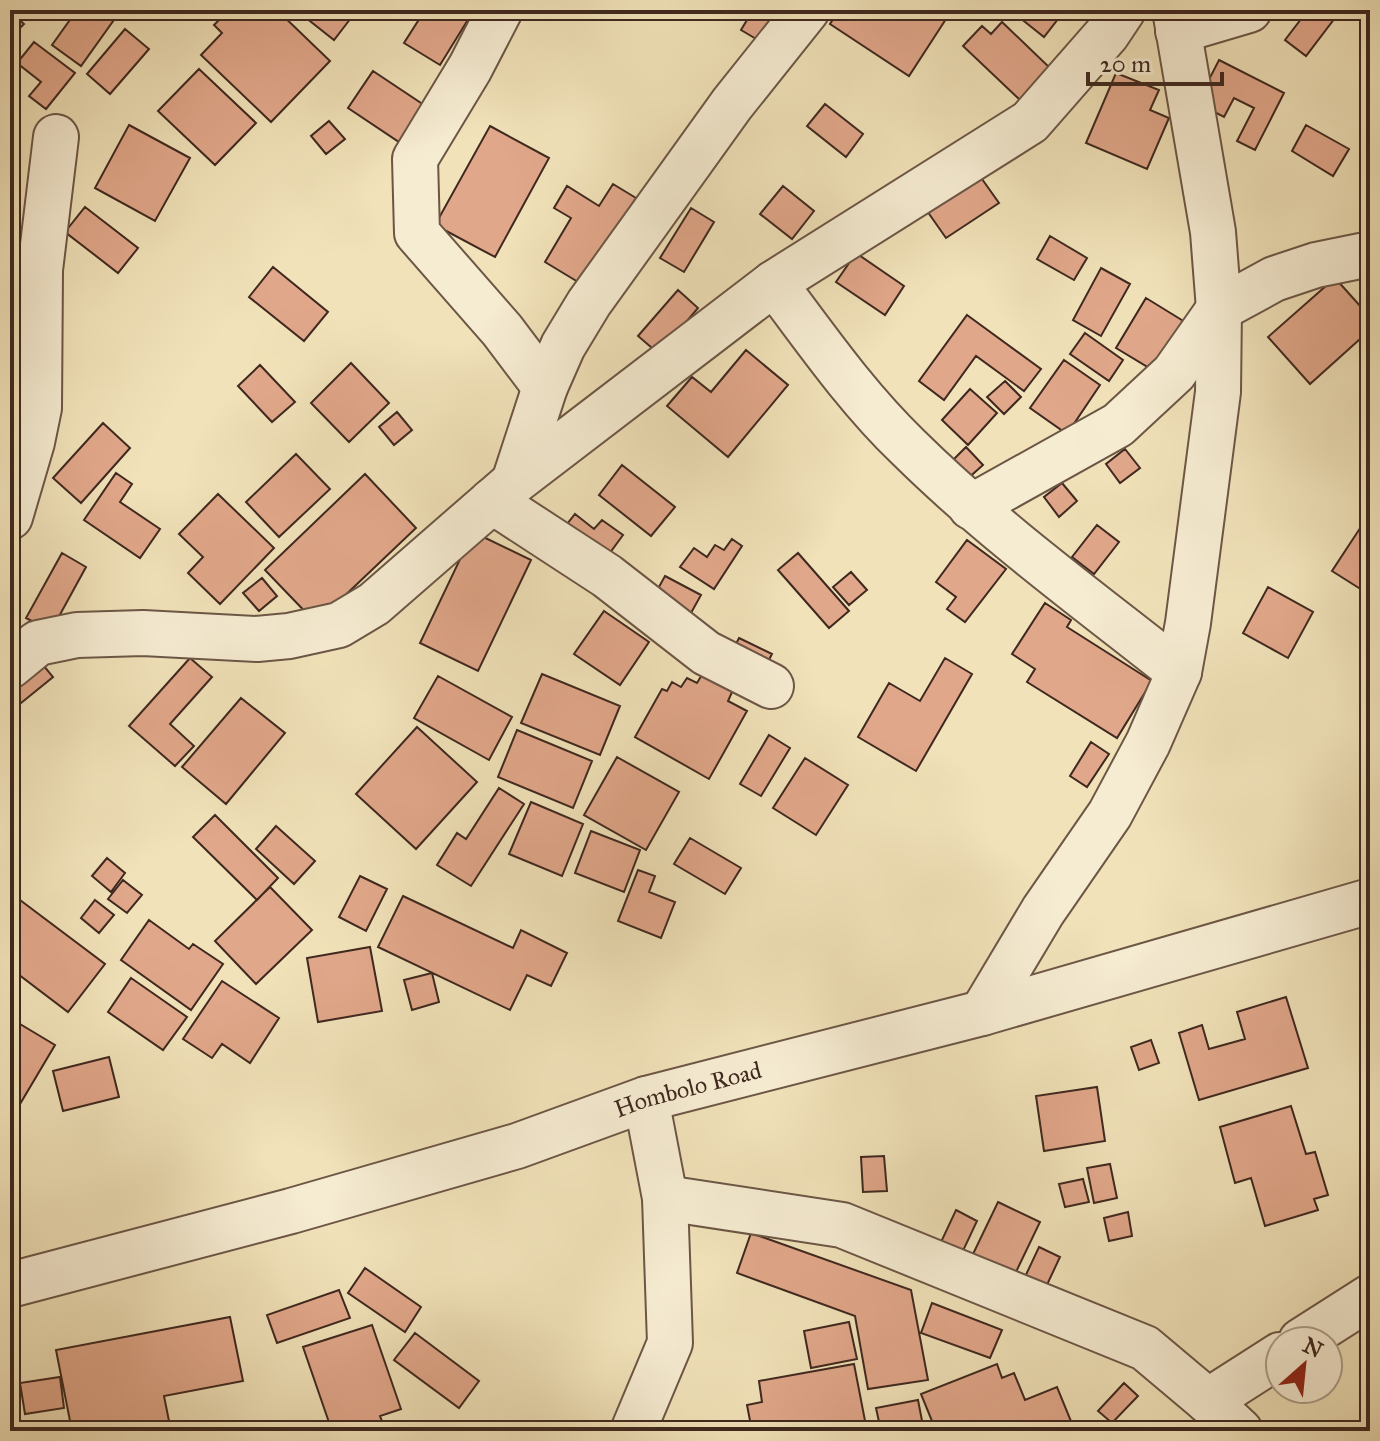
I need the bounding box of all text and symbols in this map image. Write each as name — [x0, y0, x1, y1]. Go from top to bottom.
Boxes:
scale bar — [1088, 36, 1222, 86]
text: 20 m — [1100, 49, 1151, 79]
street label: Hombolo Road — [610, 1055, 765, 1124]
north arrow — [1264, 1325, 1344, 1405]
text: N — [1298, 1331, 1328, 1364]

